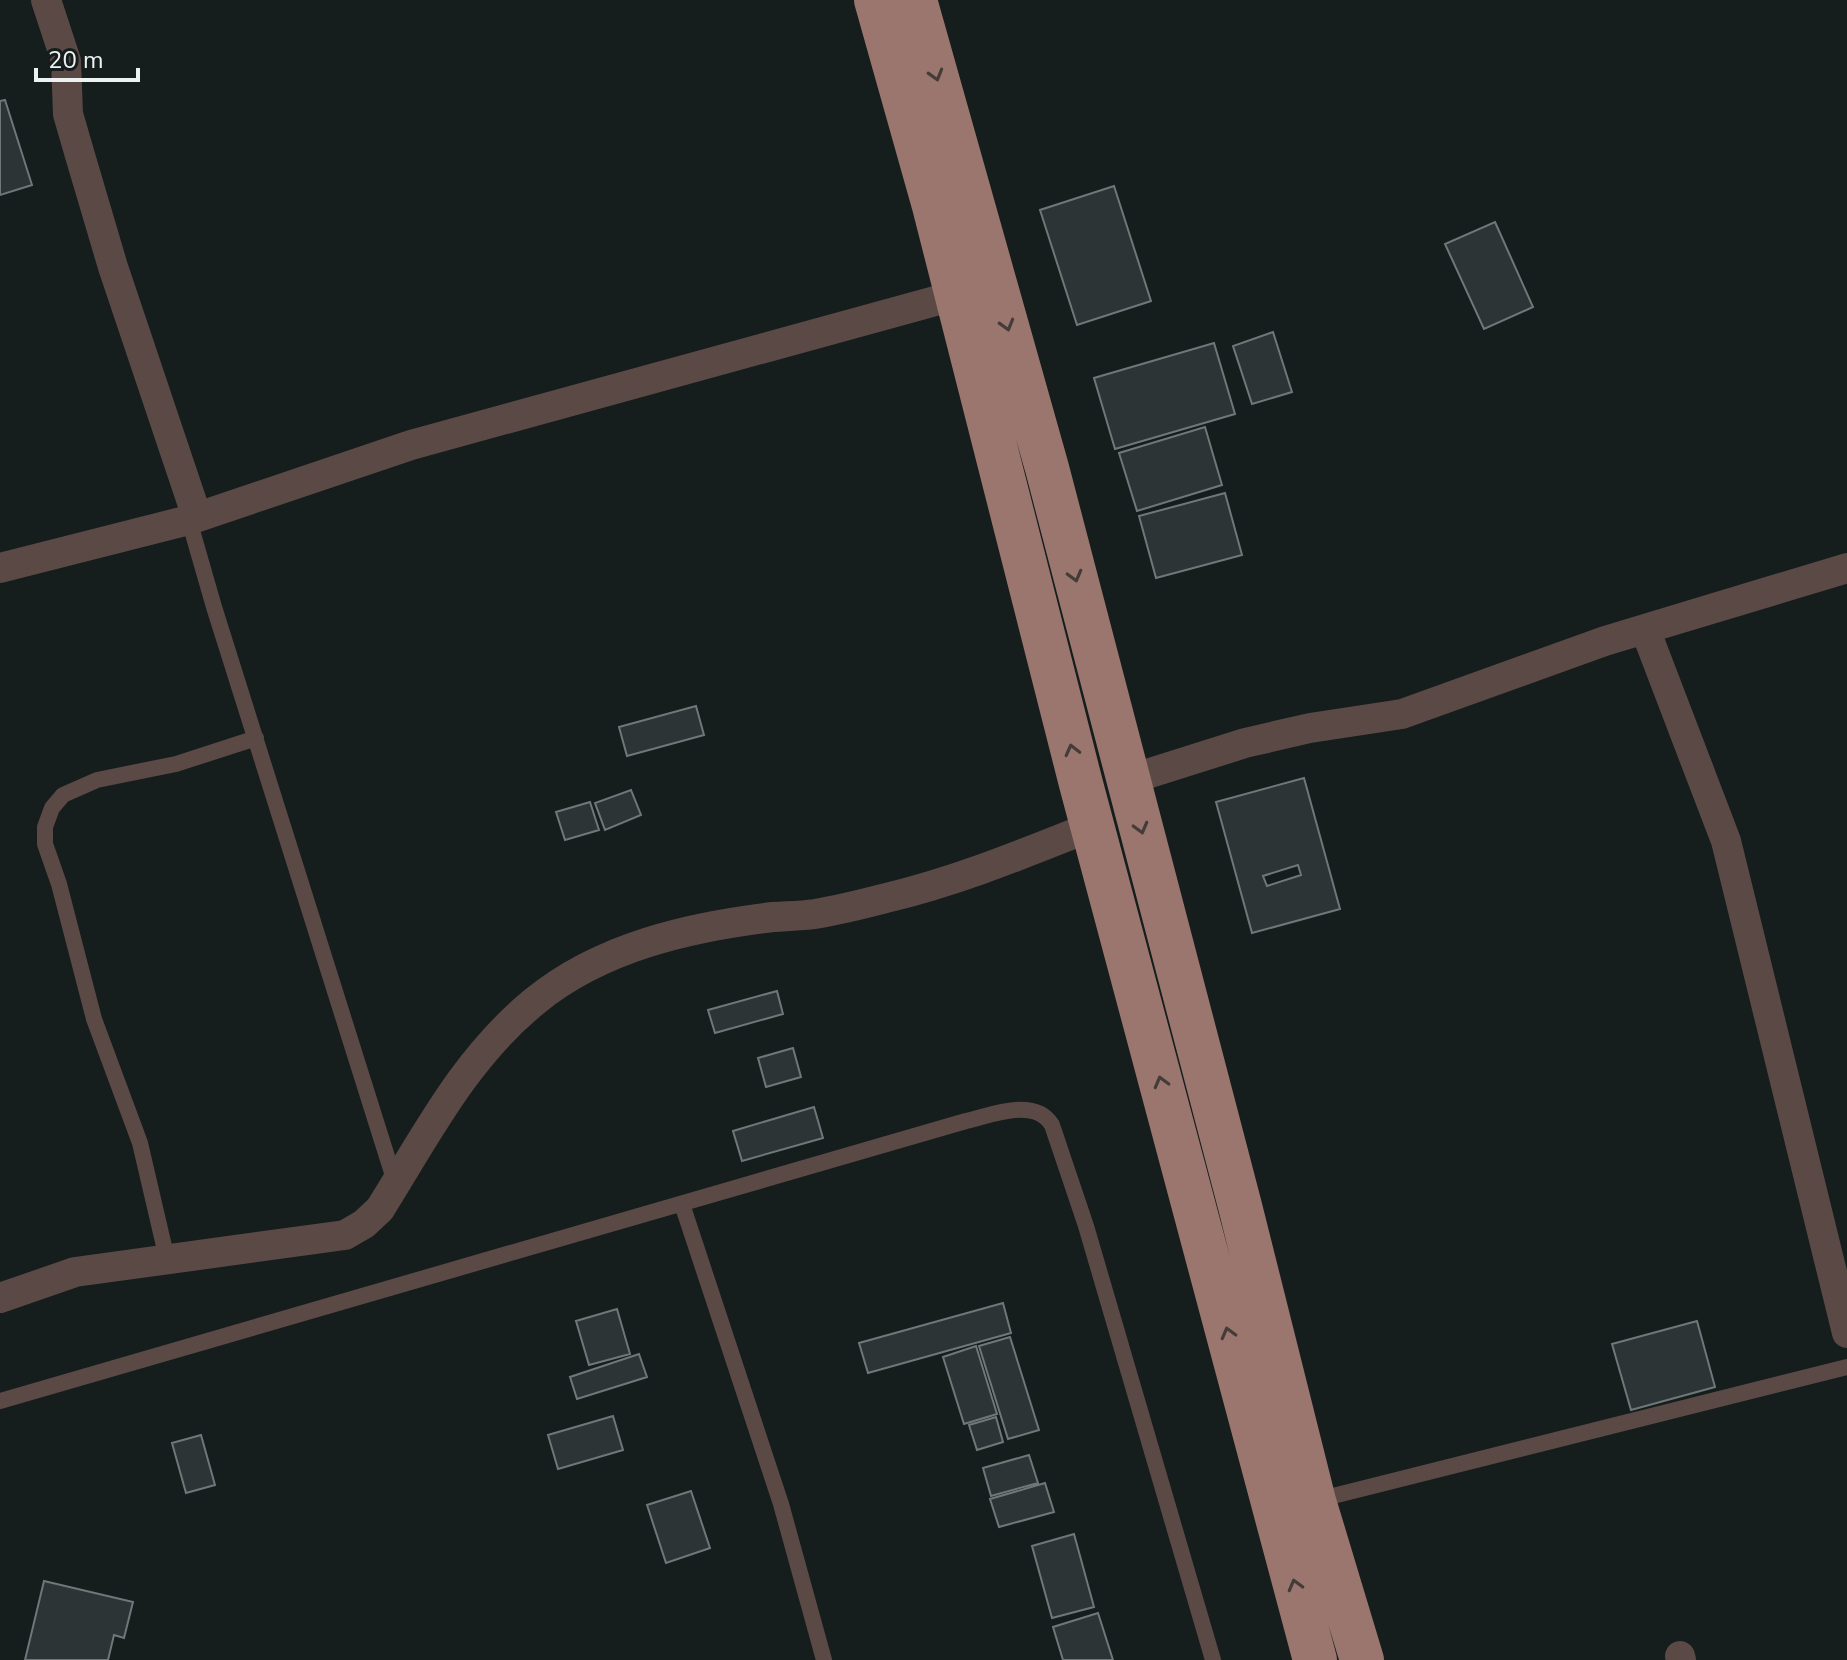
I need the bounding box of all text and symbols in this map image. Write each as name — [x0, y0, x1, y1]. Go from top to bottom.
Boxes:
scale bar — [36, 32, 138, 82]
text: 20 m — [48, 44, 104, 76]
one-way arrow — [927, 68, 943, 82]
one-way arrow — [997, 318, 1014, 332]
one-way arrow — [1065, 569, 1082, 583]
one-way arrow — [1064, 743, 1081, 757]
one-way arrow — [1131, 820, 1148, 834]
one-way arrow — [1153, 1076, 1170, 1090]
one-way arrow — [1220, 1327, 1237, 1341]
one-way arrow — [1287, 1578, 1304, 1592]

